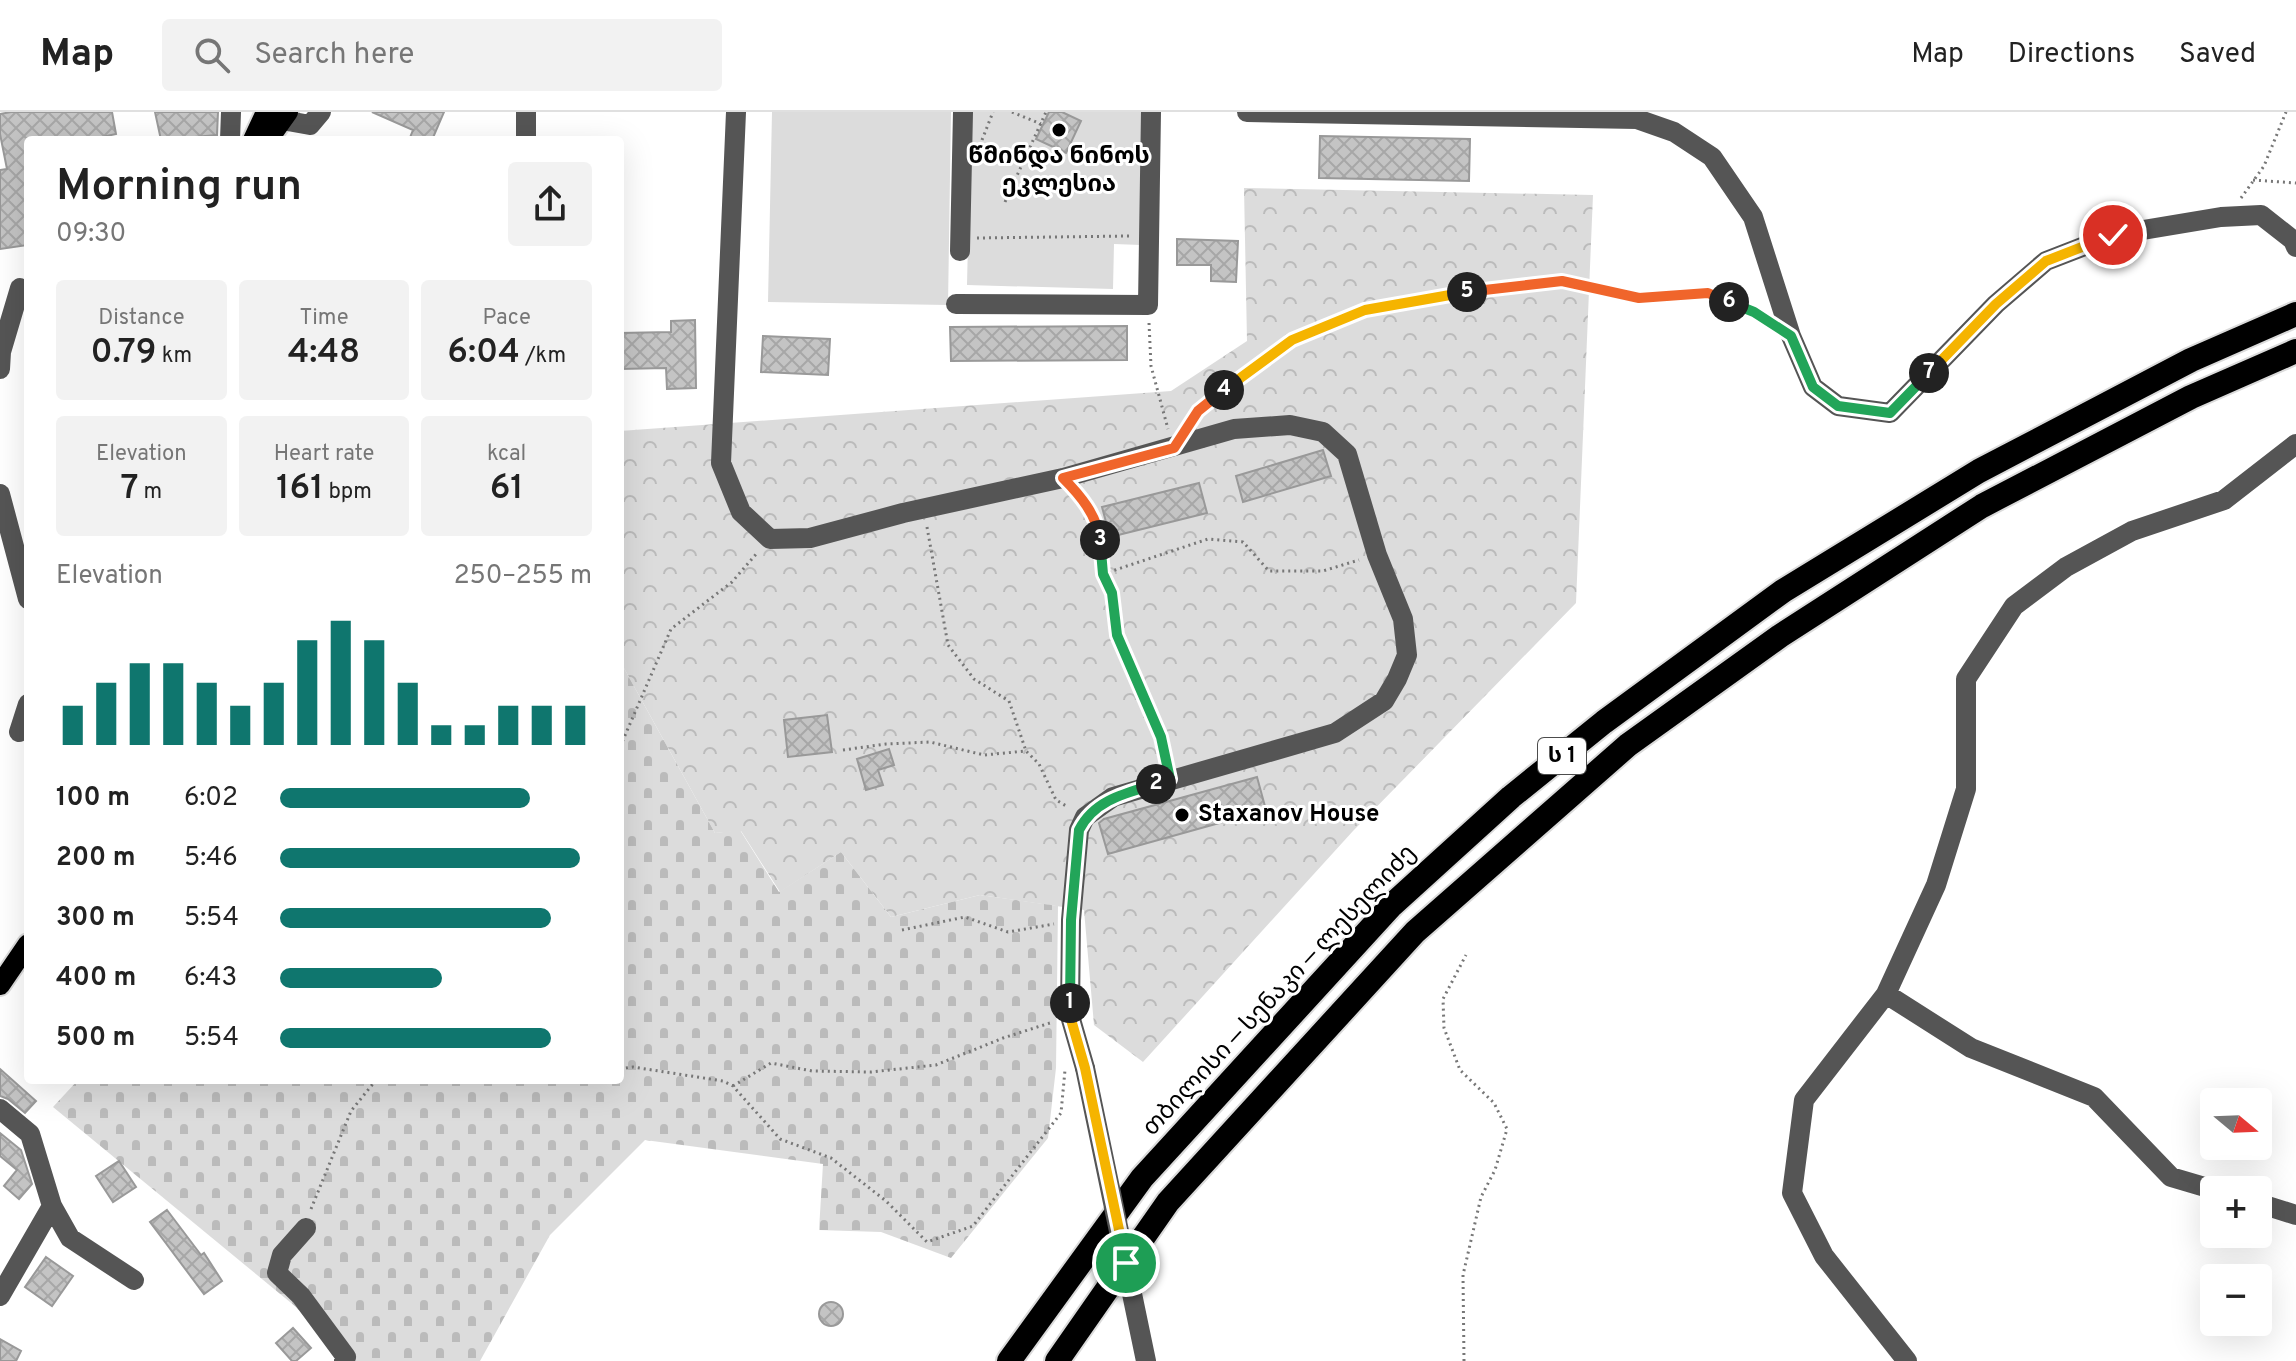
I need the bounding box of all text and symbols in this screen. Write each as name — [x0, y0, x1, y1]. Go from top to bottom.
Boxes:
search box — [162, 19, 722, 91]
text: Map — [40, 31, 114, 80]
icon: search — [190, 33, 234, 77]
text: Search here — [254, 37, 414, 74]
text: Map — [1911, 37, 1964, 73]
text: Directions — [2008, 37, 2135, 73]
text: Saved — [2179, 37, 2256, 73]
marker: წმინდა ნინოს ეკლესია — [1050, 121, 1068, 139]
place label: წმინდა ნინოს ეკლესია — [968, 142, 1150, 200]
text: Morning run — [56, 160, 302, 216]
button: share — [508, 162, 592, 246]
pin — [2079, 201, 2147, 269]
icon: check — [2091, 213, 2135, 257]
text: 09:30 — [56, 218, 126, 251]
pin: 5 — [1447, 272, 1487, 312]
text: 5 — [1460, 278, 1474, 305]
pin: 6 — [1709, 282, 1749, 322]
text: 6 — [1722, 288, 1736, 315]
text: Distance — [98, 305, 185, 332]
text: Time — [299, 305, 349, 332]
text: Pace — [482, 305, 531, 332]
text: 0.79 — [91, 332, 156, 375]
text: 4:48 — [288, 332, 360, 375]
text: 6:04 — [447, 332, 520, 375]
text: km — [156, 343, 192, 370]
text: /km — [520, 343, 566, 370]
pin: 7 — [1909, 353, 1949, 393]
text: 7 — [1923, 359, 1935, 386]
pin: 4 — [1204, 370, 1244, 410]
text: 4 — [1217, 376, 1231, 403]
text: Elevation — [96, 441, 187, 468]
text: Heart rate — [274, 441, 374, 468]
text: kcal — [487, 441, 526, 468]
text: 7 — [120, 468, 138, 511]
text: 161 — [276, 468, 323, 511]
text: 61 — [490, 468, 524, 511]
text: m — [138, 479, 162, 506]
text: bpm — [323, 479, 372, 506]
pin: 3 — [1080, 520, 1120, 560]
text: 3 — [1093, 526, 1107, 553]
text: Elevation — [56, 560, 163, 593]
text: 250–255 m — [454, 560, 592, 593]
road number: ს 1 — [1538, 738, 1586, 774]
pin: 2 — [1136, 764, 1176, 804]
text: 2 — [1149, 770, 1163, 797]
text: 100 m — [56, 782, 130, 815]
text: 6:02 — [184, 782, 238, 815]
place label: Staxanov House — [1198, 800, 1379, 830]
marker: Staxanov House — [1173, 806, 1191, 824]
street label: თბილისი — სენაკი — ლესელიძე — [1137, 839, 1423, 1143]
text: 200 m — [56, 842, 135, 875]
text: 5:46 — [184, 842, 238, 875]
text: 300 m — [56, 902, 135, 935]
text: 5:54 — [184, 902, 239, 935]
text: 400 m — [56, 962, 136, 995]
text: 6:43 — [184, 962, 237, 995]
pin: 1 — [1050, 983, 1090, 1023]
text: 1 — [1066, 989, 1074, 1016]
text: 500 m — [56, 1022, 135, 1055]
text: 5:54 — [184, 1022, 239, 1055]
north arrow — [2200, 1088, 2272, 1160]
map controls — [2200, 1088, 2272, 1336]
button: + — [2200, 1176, 2272, 1248]
pin — [1092, 1229, 1160, 1297]
icon: arrive — [1104, 1241, 1148, 1285]
button: − — [2200, 1264, 2272, 1336]

